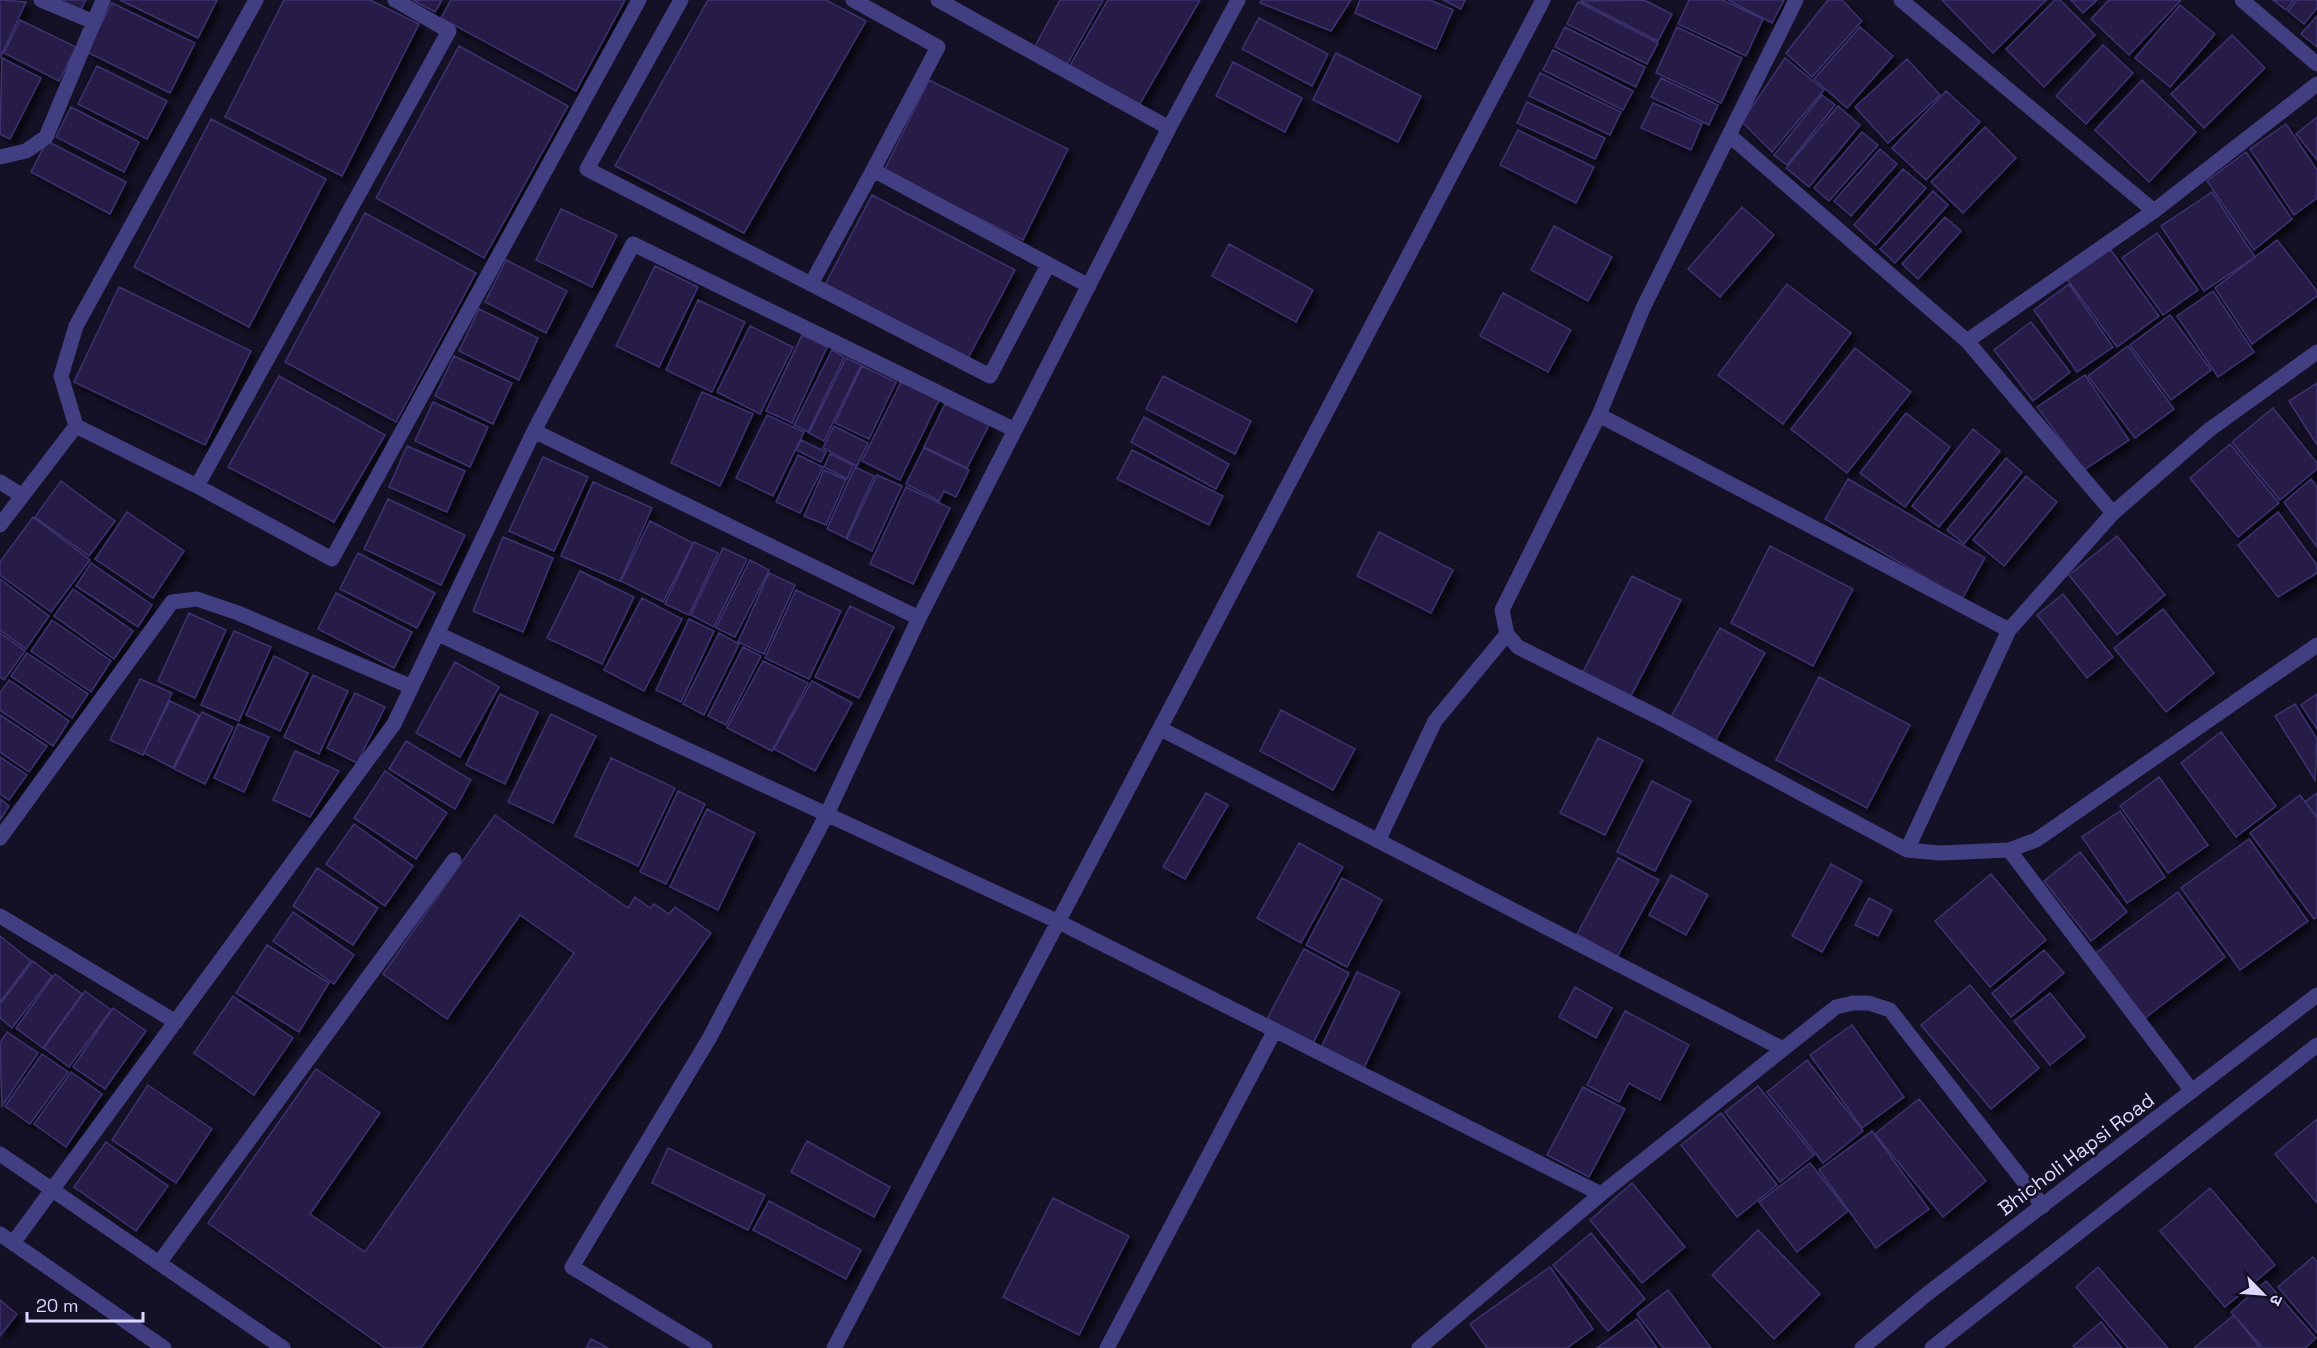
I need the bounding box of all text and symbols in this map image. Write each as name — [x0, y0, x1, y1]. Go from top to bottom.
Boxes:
street label: Bhicholi Hapsi Road — [1993, 1087, 2159, 1221]
north arrow — [2233, 1264, 2293, 1324]
scale bar — [27, 1285, 142, 1323]
text: उ — [2264, 1291, 2288, 1309]
text: 20 m — [36, 1294, 79, 1317]

